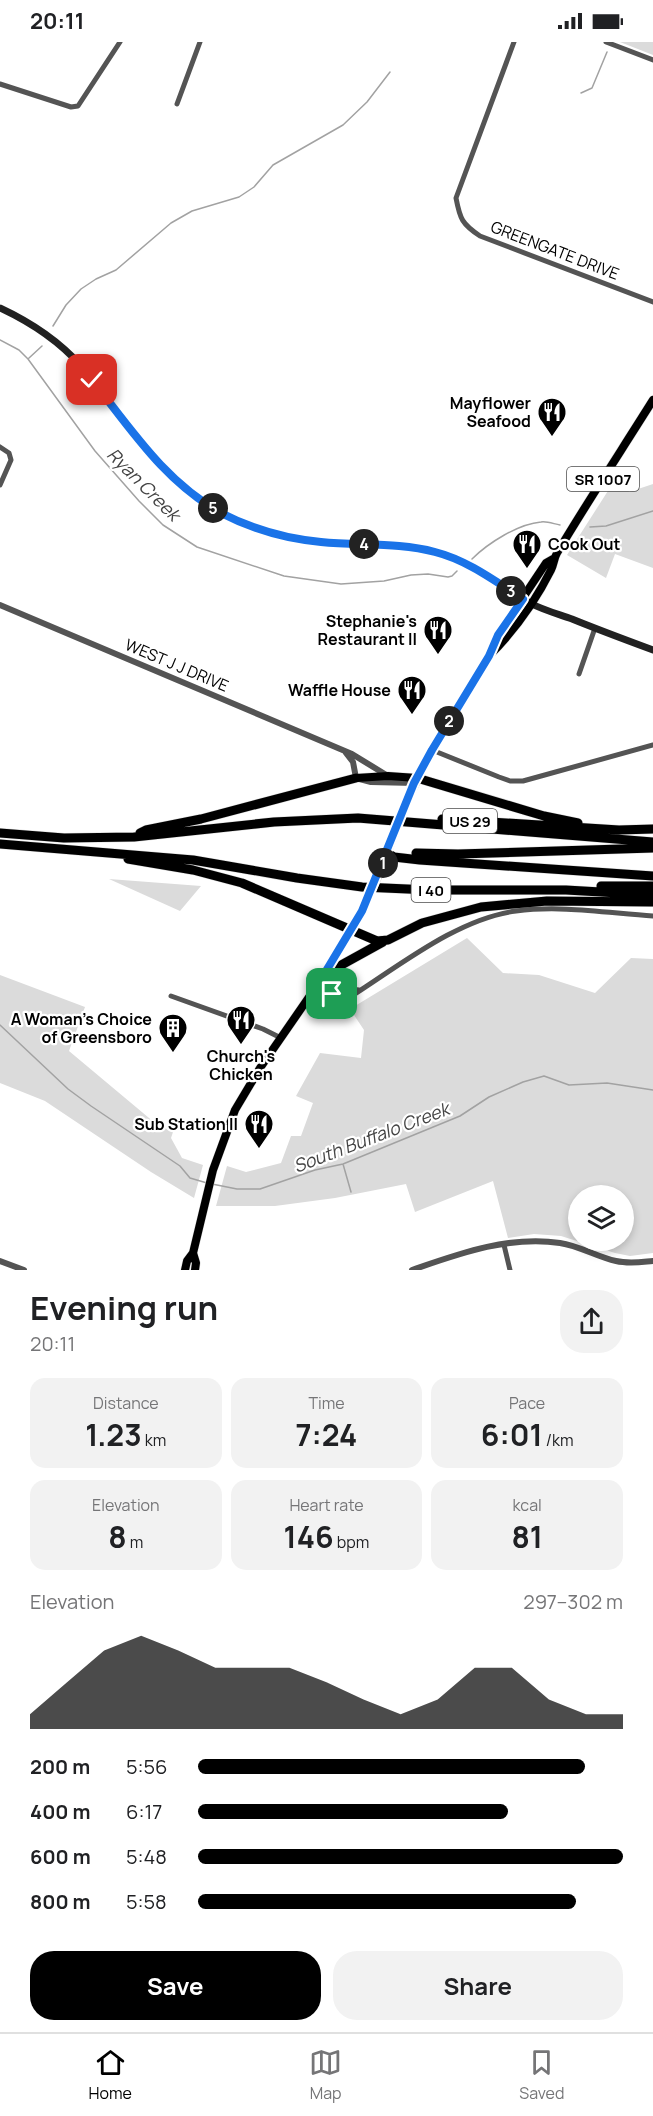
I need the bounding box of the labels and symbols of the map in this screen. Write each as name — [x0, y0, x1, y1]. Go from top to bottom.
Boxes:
street label: GREENGATE DRIVE — [488, 215, 622, 285]
pin — [66, 354, 117, 405]
place label: Mayflower Seafood — [450, 392, 531, 432]
restaurant icon: Mayflower Seafood — [536, 396, 568, 438]
water label: Ryan Creek — [102, 442, 188, 528]
road number: SR 1007 — [567, 467, 639, 491]
pin: 5 — [198, 493, 228, 523]
restaurant icon: Cook Out — [511, 528, 543, 570]
pin: 4 — [349, 529, 379, 559]
place label: Cook Out — [548, 533, 620, 555]
pin: 3 — [496, 576, 526, 606]
place label: Stephanie's Restaurant II — [317, 610, 417, 650]
restaurant icon: Stephanie's Restaurant II — [422, 614, 454, 656]
street label: WEST J J DRIVE — [122, 633, 232, 697]
restaurant icon: Waffle House — [396, 674, 428, 716]
place label: Waffle House — [288, 679, 391, 701]
pin: 2 — [434, 706, 464, 736]
road number: US 29 — [443, 809, 497, 833]
pin: 1 — [368, 848, 398, 878]
road number: I 40 — [412, 878, 450, 902]
pin — [306, 968, 357, 1019]
restaurant icon: Church's Chicken — [225, 1004, 257, 1046]
place label: A Woman's Choice of Greensboro — [11, 1008, 152, 1048]
building icon: A Woman's Choice of Greensboro — [157, 1012, 189, 1054]
place label: Church's Chicken — [207, 1045, 276, 1085]
water label: South Buffalo Creek — [290, 1095, 455, 1178]
restaurant icon: Sub Station II — [243, 1108, 275, 1150]
place label: Sub Station II — [134, 1113, 238, 1135]

